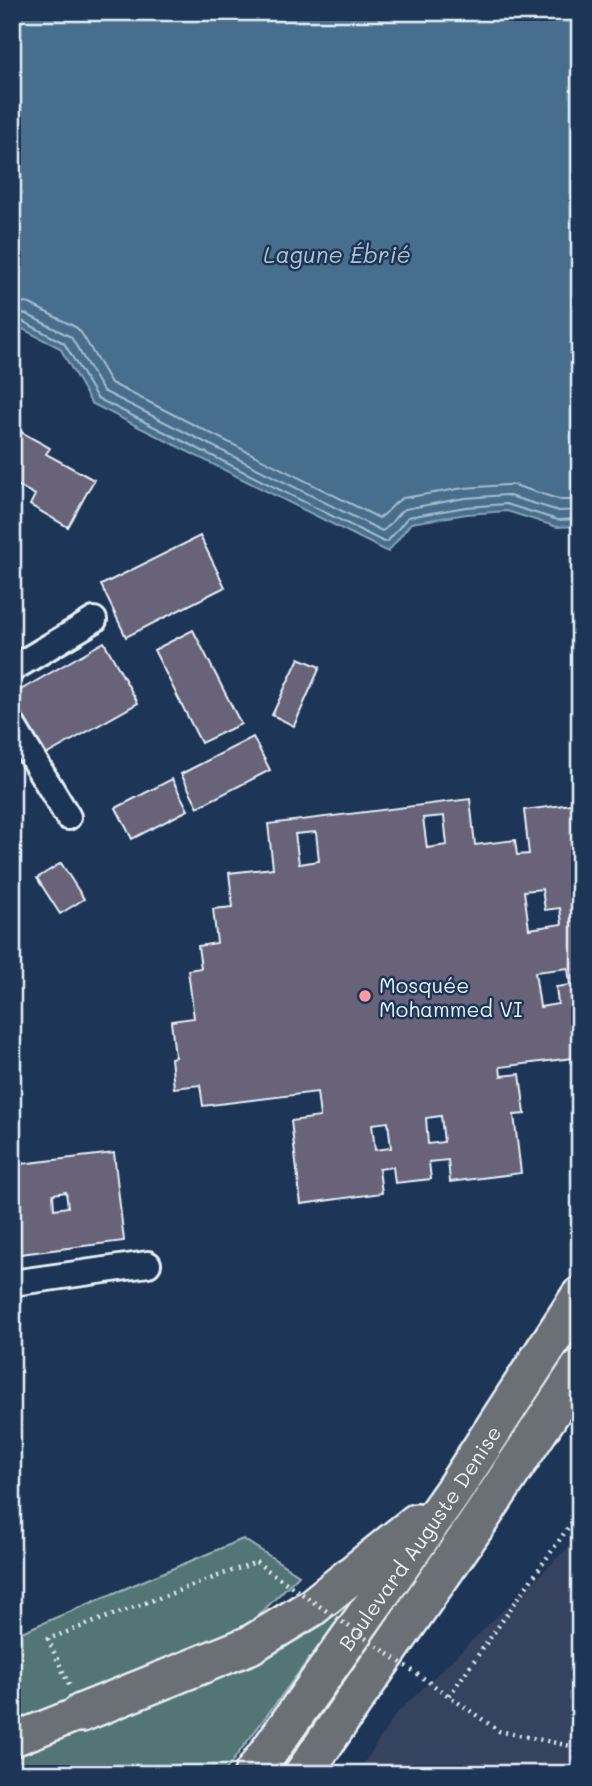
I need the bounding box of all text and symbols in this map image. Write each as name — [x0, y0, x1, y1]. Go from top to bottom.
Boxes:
water label: Lagune Ébrié — [263, 239, 411, 269]
place label: Mosquée Mohammed VI — [379, 971, 522, 1022]
marker: Mosquée Mohammed VI — [357, 988, 373, 1004]
street label: Boulevard Auguste Denise — [332, 1420, 506, 1655]

